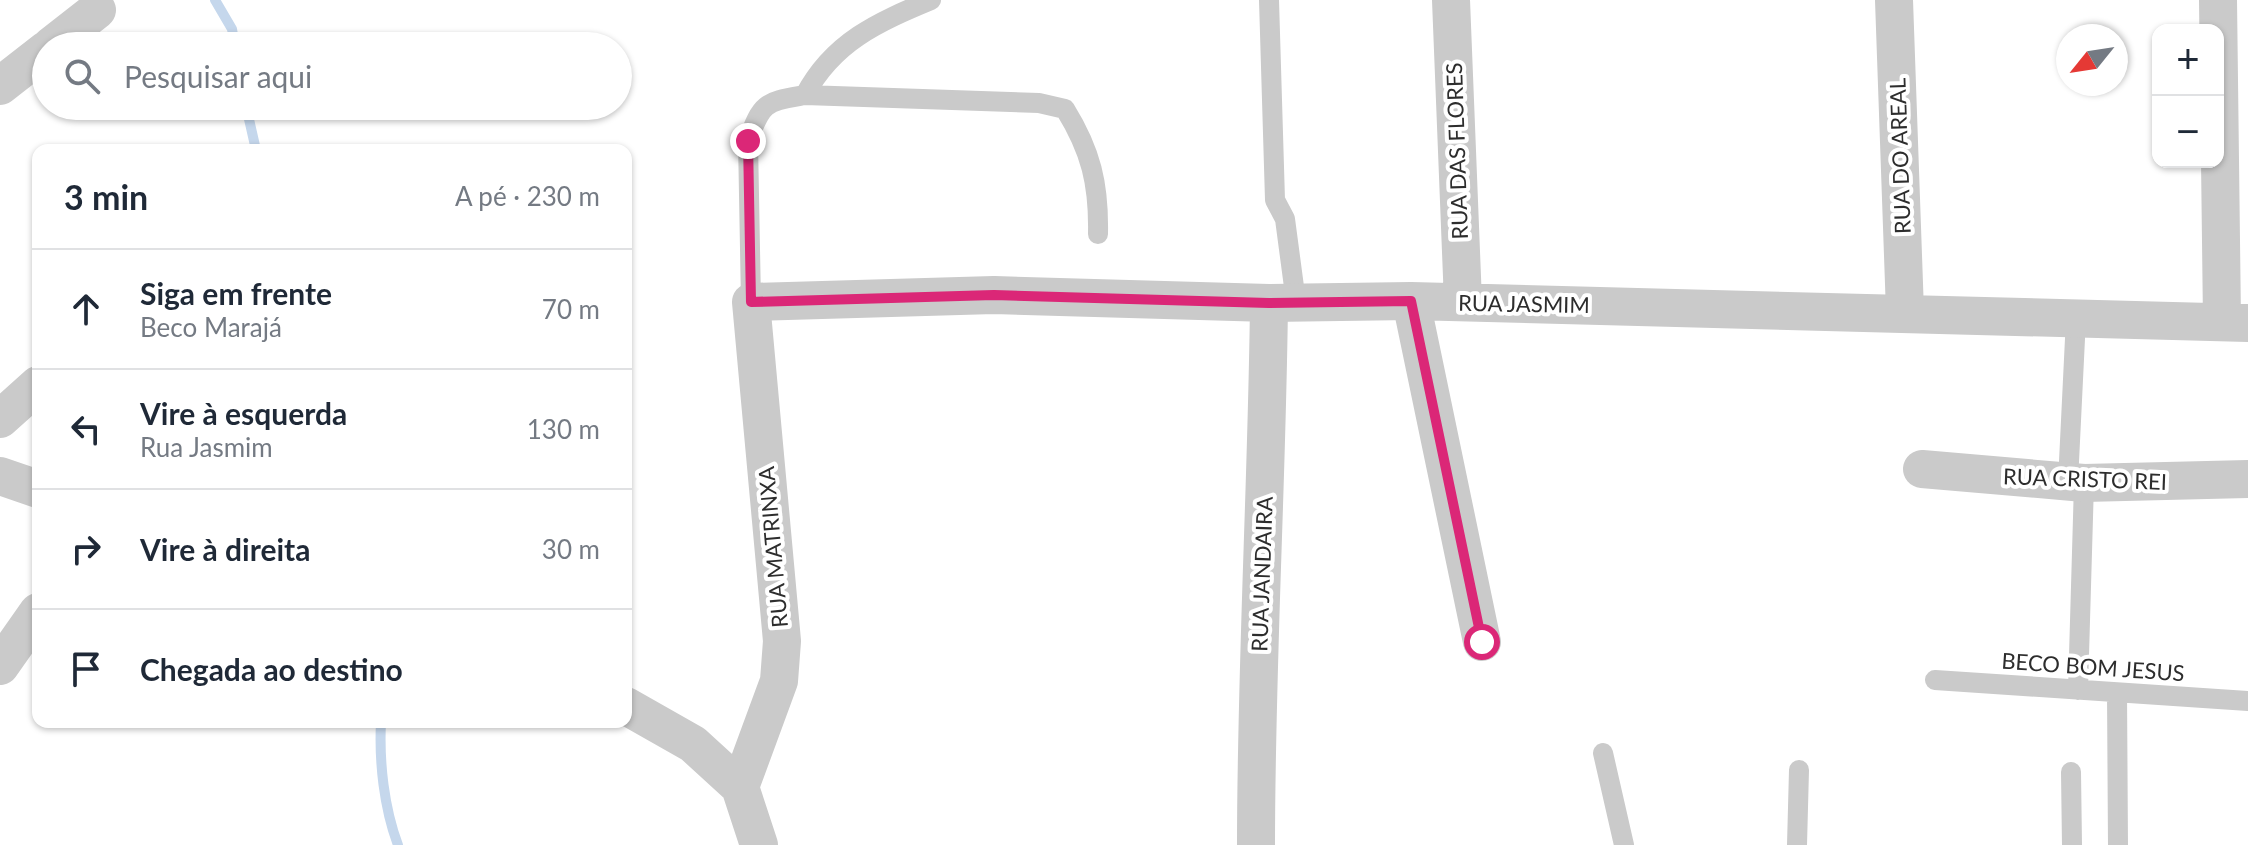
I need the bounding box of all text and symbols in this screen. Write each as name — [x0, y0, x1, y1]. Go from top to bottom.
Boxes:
north arrow — [2056, 24, 2128, 96]
map controls — [2152, 24, 2224, 168]
button: + — [2152, 24, 2224, 96]
search box — [32, 32, 632, 120]
icon: search — [60, 54, 104, 98]
text: Pesquisar aqui — [124, 58, 312, 94]
street label: RUA DAS FLORES — [1440, 62, 1473, 240]
street label: RUA DO AREAL — [1883, 78, 1916, 235]
button: − — [2152, 96, 2224, 168]
route end — [730, 123, 766, 159]
text: 3 min — [64, 176, 148, 217]
text: A pé · 230 m — [455, 180, 600, 212]
text: Siga em frente — [140, 275, 332, 311]
icon: ahead — [64, 287, 108, 331]
street label: RUA JASMIM — [1458, 289, 1590, 318]
text: 70 m — [542, 293, 600, 325]
text: Beco Marajá — [140, 311, 282, 343]
text: Vire à esquerda — [140, 395, 347, 431]
icon: left — [64, 407, 108, 451]
text: 130 m — [527, 413, 600, 445]
text: Rua Jasmim — [140, 431, 273, 463]
street label: RUA CRISTO REI — [2003, 462, 2167, 495]
street label: RUA MATRINXA — [752, 465, 793, 629]
street label: RUA JANDAIRA — [1245, 496, 1278, 652]
icon: right — [64, 527, 108, 571]
text: Vire à direita — [140, 531, 310, 567]
text: 30 m — [542, 533, 600, 565]
route start — [1464, 624, 1500, 660]
icon: arrive — [64, 647, 108, 691]
street label: BECO BOM JESUS — [2001, 647, 2186, 686]
text: Chegada ao destino — [140, 651, 403, 687]

